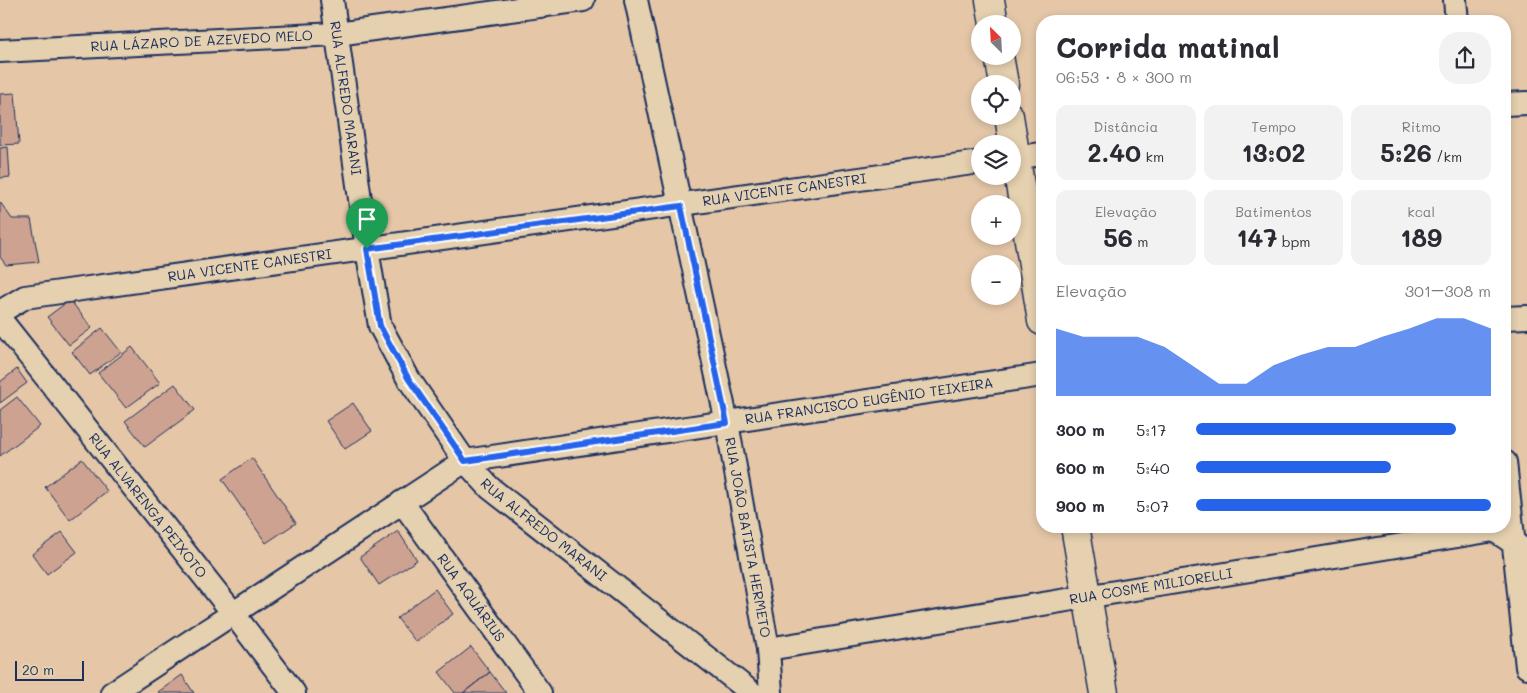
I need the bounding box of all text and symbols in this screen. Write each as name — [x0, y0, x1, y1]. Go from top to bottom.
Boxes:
north arrow — [971, 15, 1021, 65]
map controls — [971, 15, 1021, 305]
street label: RUA ALFREDO MARANI — [326, 20, 367, 176]
street label: RUA LÁZARO DE AZEVEDO MELO — [90, 25, 313, 55]
text: Corrida matinal — [1056, 29, 1280, 65]
button: share — [1439, 32, 1491, 84]
text: 06:53 · 8 × 300 m — [1056, 66, 1192, 87]
button: locate — [971, 75, 1021, 125]
text: Distância — [1094, 117, 1158, 136]
text: Tempo — [1251, 117, 1296, 136]
text: Ritmo — [1402, 117, 1441, 136]
button: layers — [971, 135, 1021, 185]
text: 2.40 — [1087, 136, 1141, 168]
text: 13:02 — [1241, 136, 1306, 168]
text: 5:26 — [1380, 136, 1432, 168]
text: km — [1141, 147, 1164, 166]
text: /km — [1432, 147, 1462, 166]
street label: RUA VICENTE CANESTRI — [701, 168, 867, 210]
button: + — [971, 195, 1021, 245]
pin — [346, 198, 388, 249]
text: Elevação — [1095, 202, 1157, 221]
text: Batimentos — [1235, 202, 1312, 221]
text: kcal — [1407, 202, 1435, 221]
icon: arrive — [353, 205, 381, 233]
text: 56 — [1103, 221, 1133, 253]
text: 147 — [1236, 221, 1277, 253]
text: 189 — [1400, 221, 1442, 253]
text: m — [1133, 232, 1149, 251]
text: bpm — [1277, 232, 1311, 251]
street label: RUA VICENTE CANESTRI — [166, 244, 333, 286]
button: − — [971, 255, 1021, 305]
text: Elevação — [1056, 280, 1126, 301]
text: 301–308 m — [1405, 280, 1491, 301]
street label: RUA FRANCISCO EUGÊNIO TEIXEIRA — [744, 372, 995, 428]
text: 300 m — [1056, 419, 1105, 440]
text: 5:17 — [1136, 419, 1166, 440]
street label: RUA ALVARENGA PEIXOTO — [85, 429, 212, 582]
street label: RUA JOÃO BATISTA HERMETO — [721, 436, 776, 639]
text: 600 m — [1056, 457, 1105, 478]
text: 5:40 — [1136, 457, 1170, 478]
street label: RUA ALFREDO MARANI — [477, 474, 611, 585]
text: 900 m — [1056, 495, 1105, 516]
text: 5:07 — [1136, 495, 1169, 516]
street label: RUA AQUÁRIUS — [433, 549, 510, 645]
street label: RUA COSME MILIORELLI — [1068, 563, 1234, 608]
scale bar — [15, 658, 84, 681]
text: 20 m — [22, 660, 54, 679]

